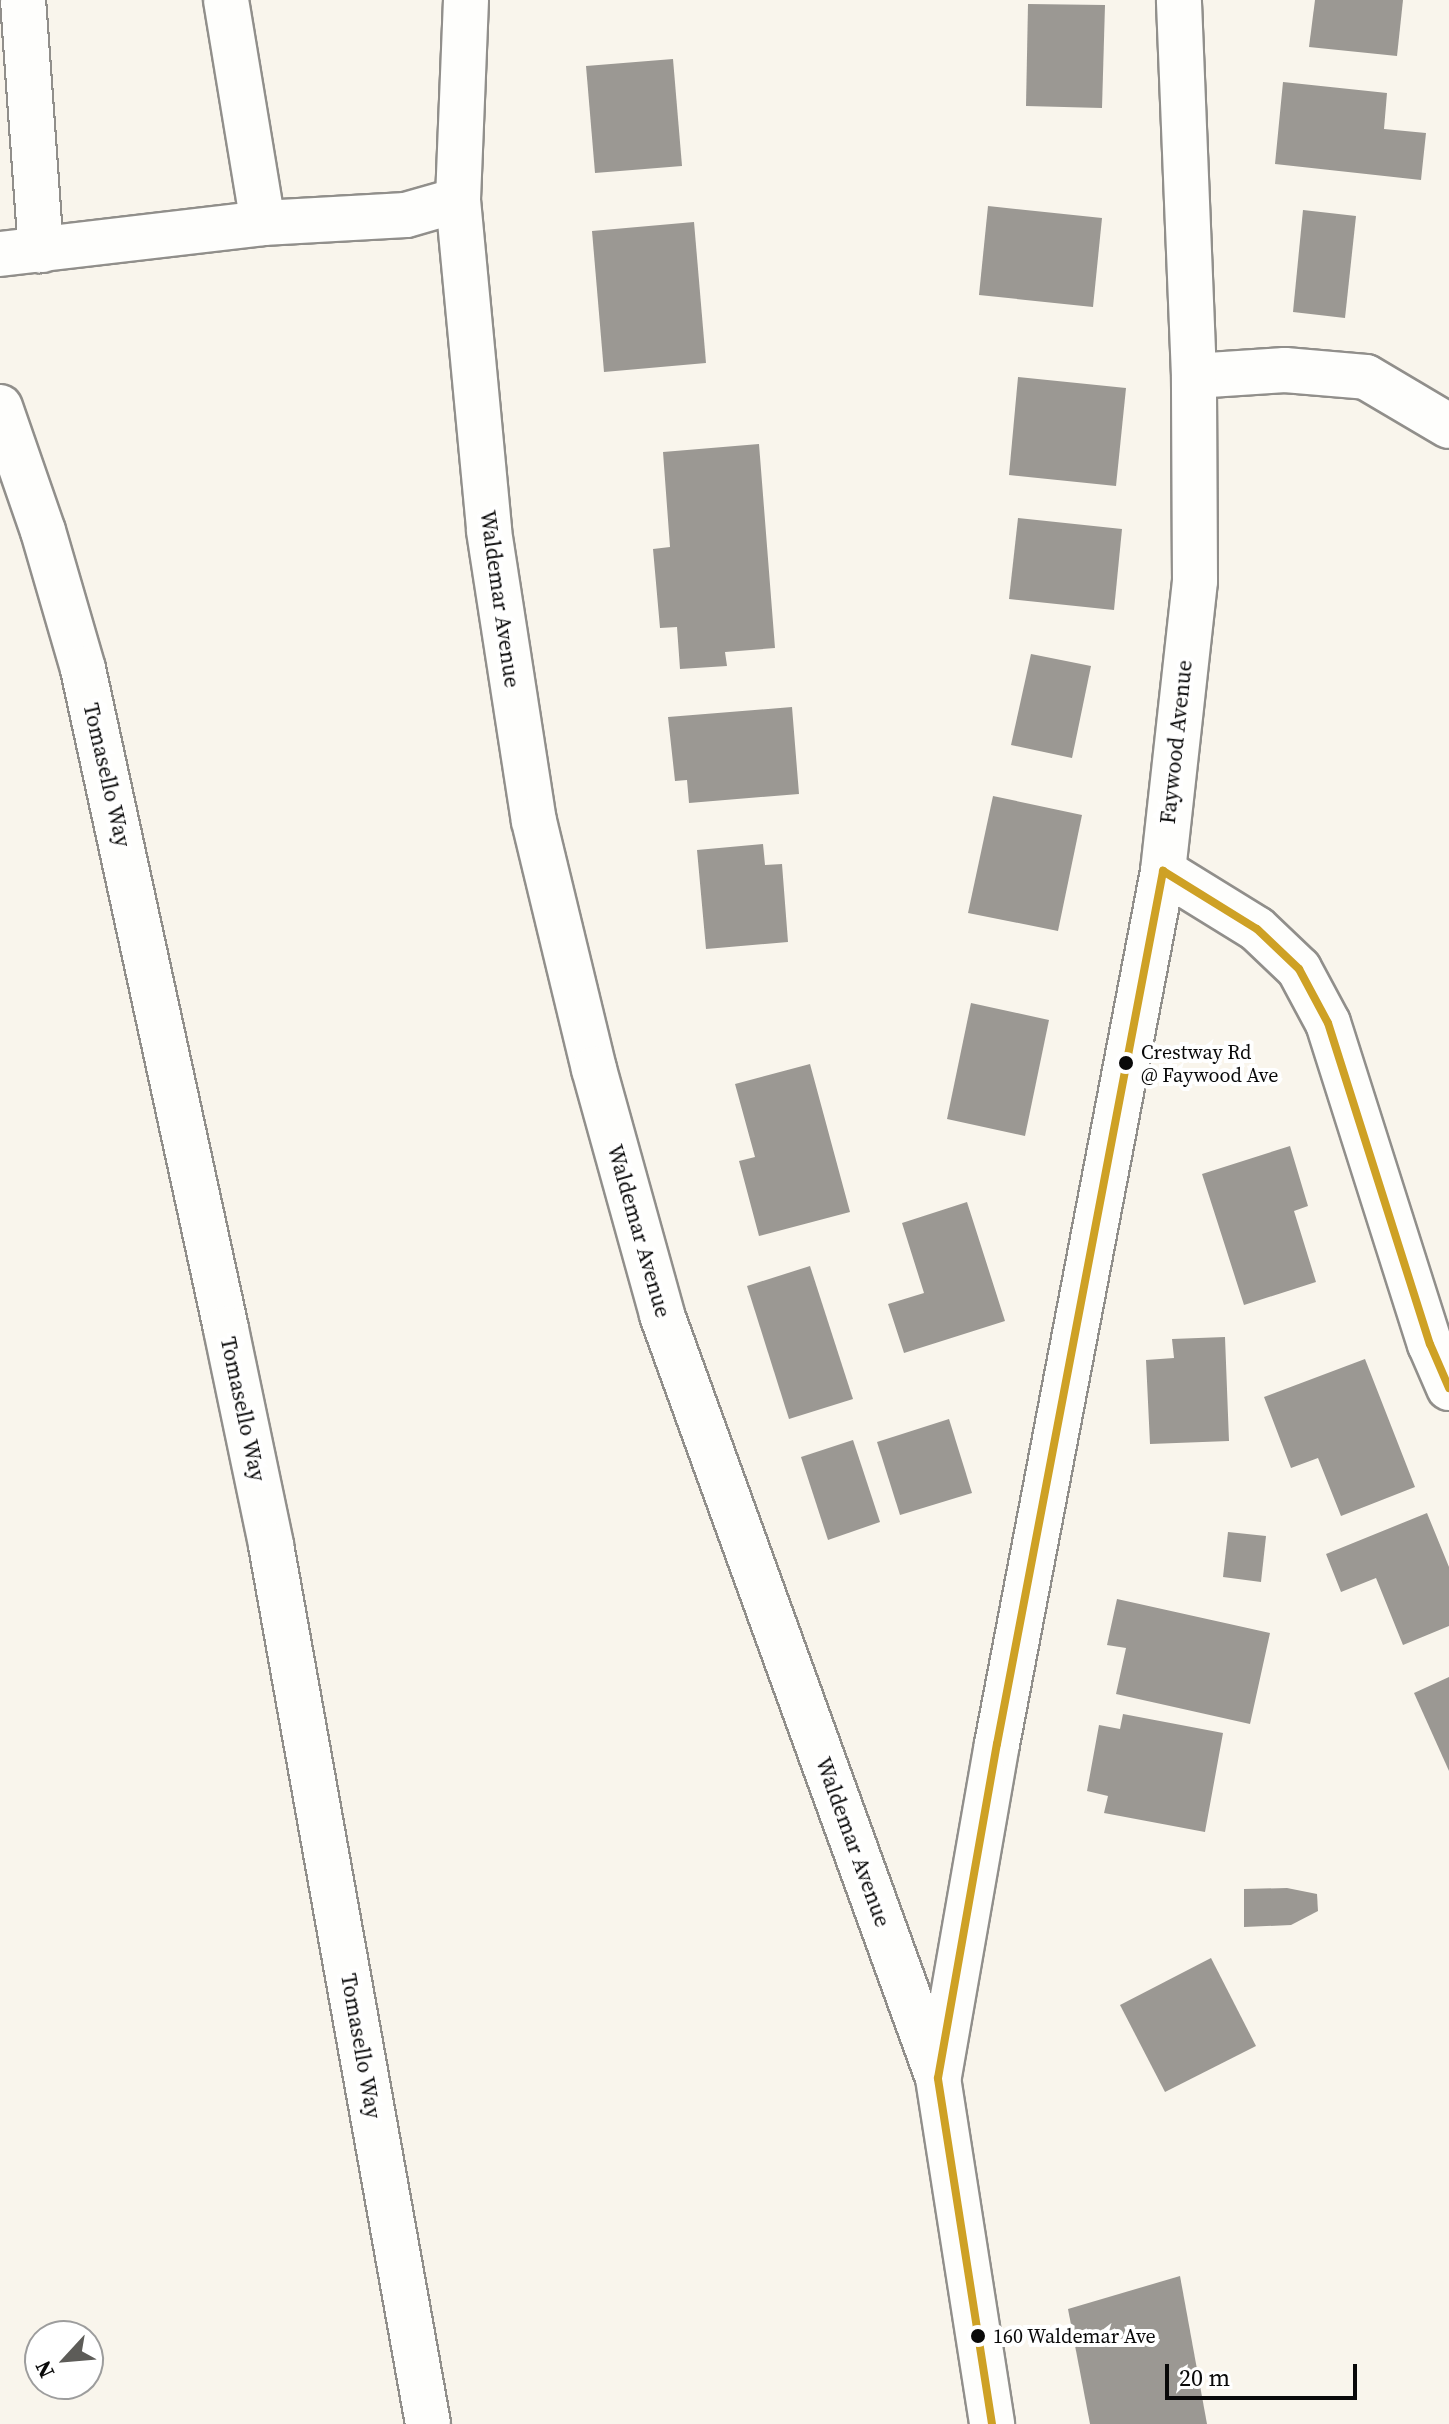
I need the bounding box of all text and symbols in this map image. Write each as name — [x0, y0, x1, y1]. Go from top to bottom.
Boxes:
street label: Waldemar Avenue — [474, 509, 526, 689]
street label: Faywood Avenue — [1154, 659, 1198, 825]
street label: Tomasello Way — [78, 700, 136, 850]
place label: Crestway Rd @ Faywood Ave — [1141, 1040, 1278, 1087]
marker: Crestway Rd @ Faywood Ave — [1118, 1055, 1134, 1071]
street label: Waldemar Avenue — [602, 1142, 676, 1320]
street label: Tomasello Way — [215, 1334, 271, 1484]
street label: Waldemar Avenue — [810, 1754, 896, 1930]
street label: Tomasello Way — [335, 1971, 387, 2121]
north arrow — [24, 2320, 104, 2400]
place label: 160 Waldemar Ave — [993, 2324, 1156, 2348]
marker: 160 Waldemar Ave — [970, 2328, 986, 2344]
scale bar — [1169, 2348, 1361, 2398]
text: N — [27, 2356, 61, 2383]
text: 20 m — [1179, 2361, 1230, 2394]

